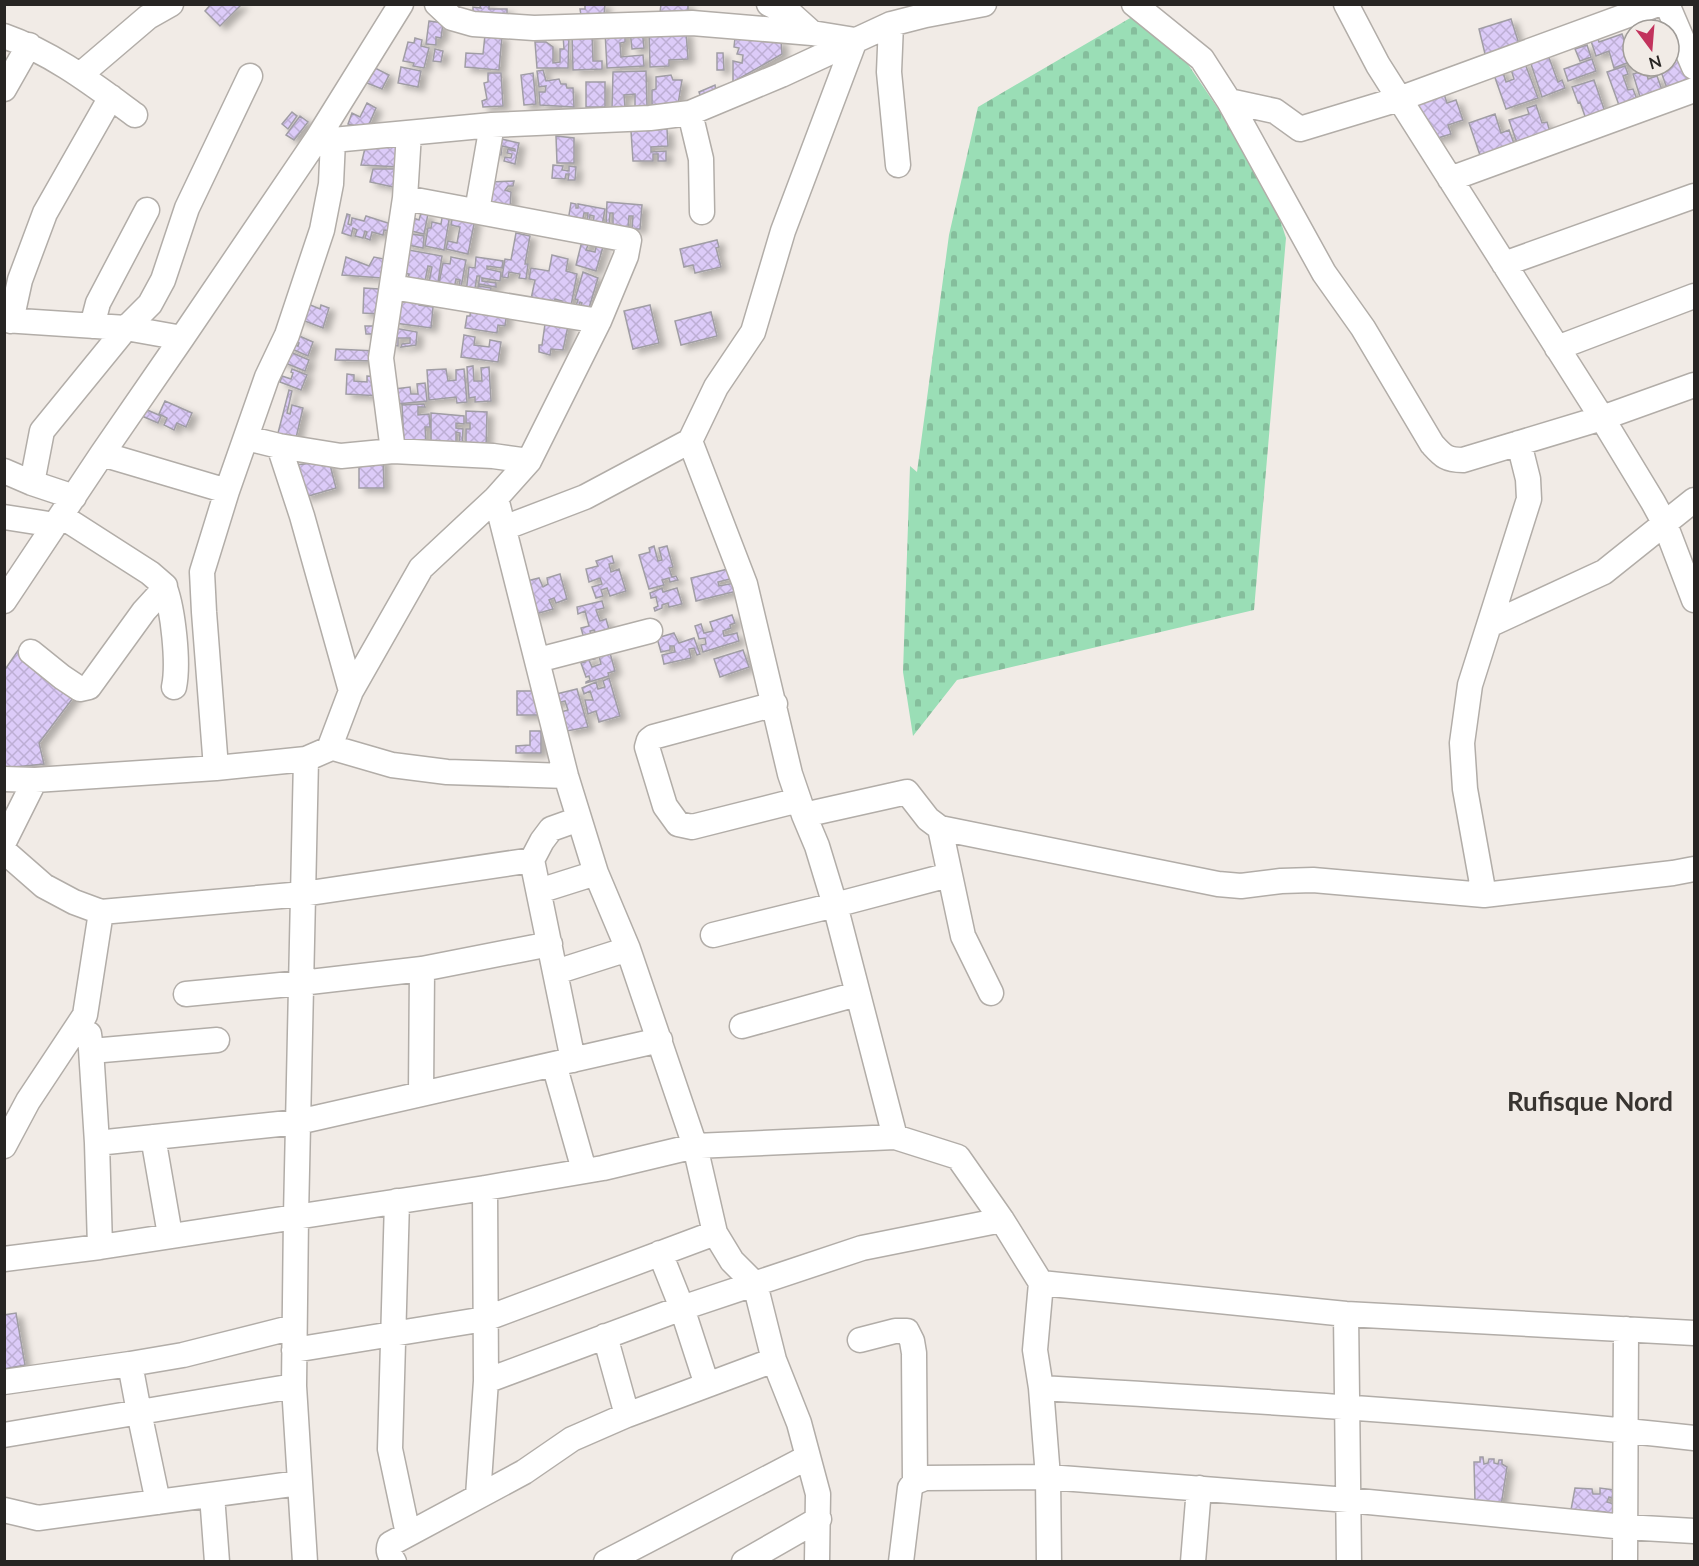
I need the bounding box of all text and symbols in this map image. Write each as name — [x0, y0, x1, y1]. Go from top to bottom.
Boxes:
north arrow — [1621, 18, 1681, 78]
text: N — [1647, 52, 1664, 74]
district label: Rufisque Nord — [1507, 1085, 1673, 1117]

